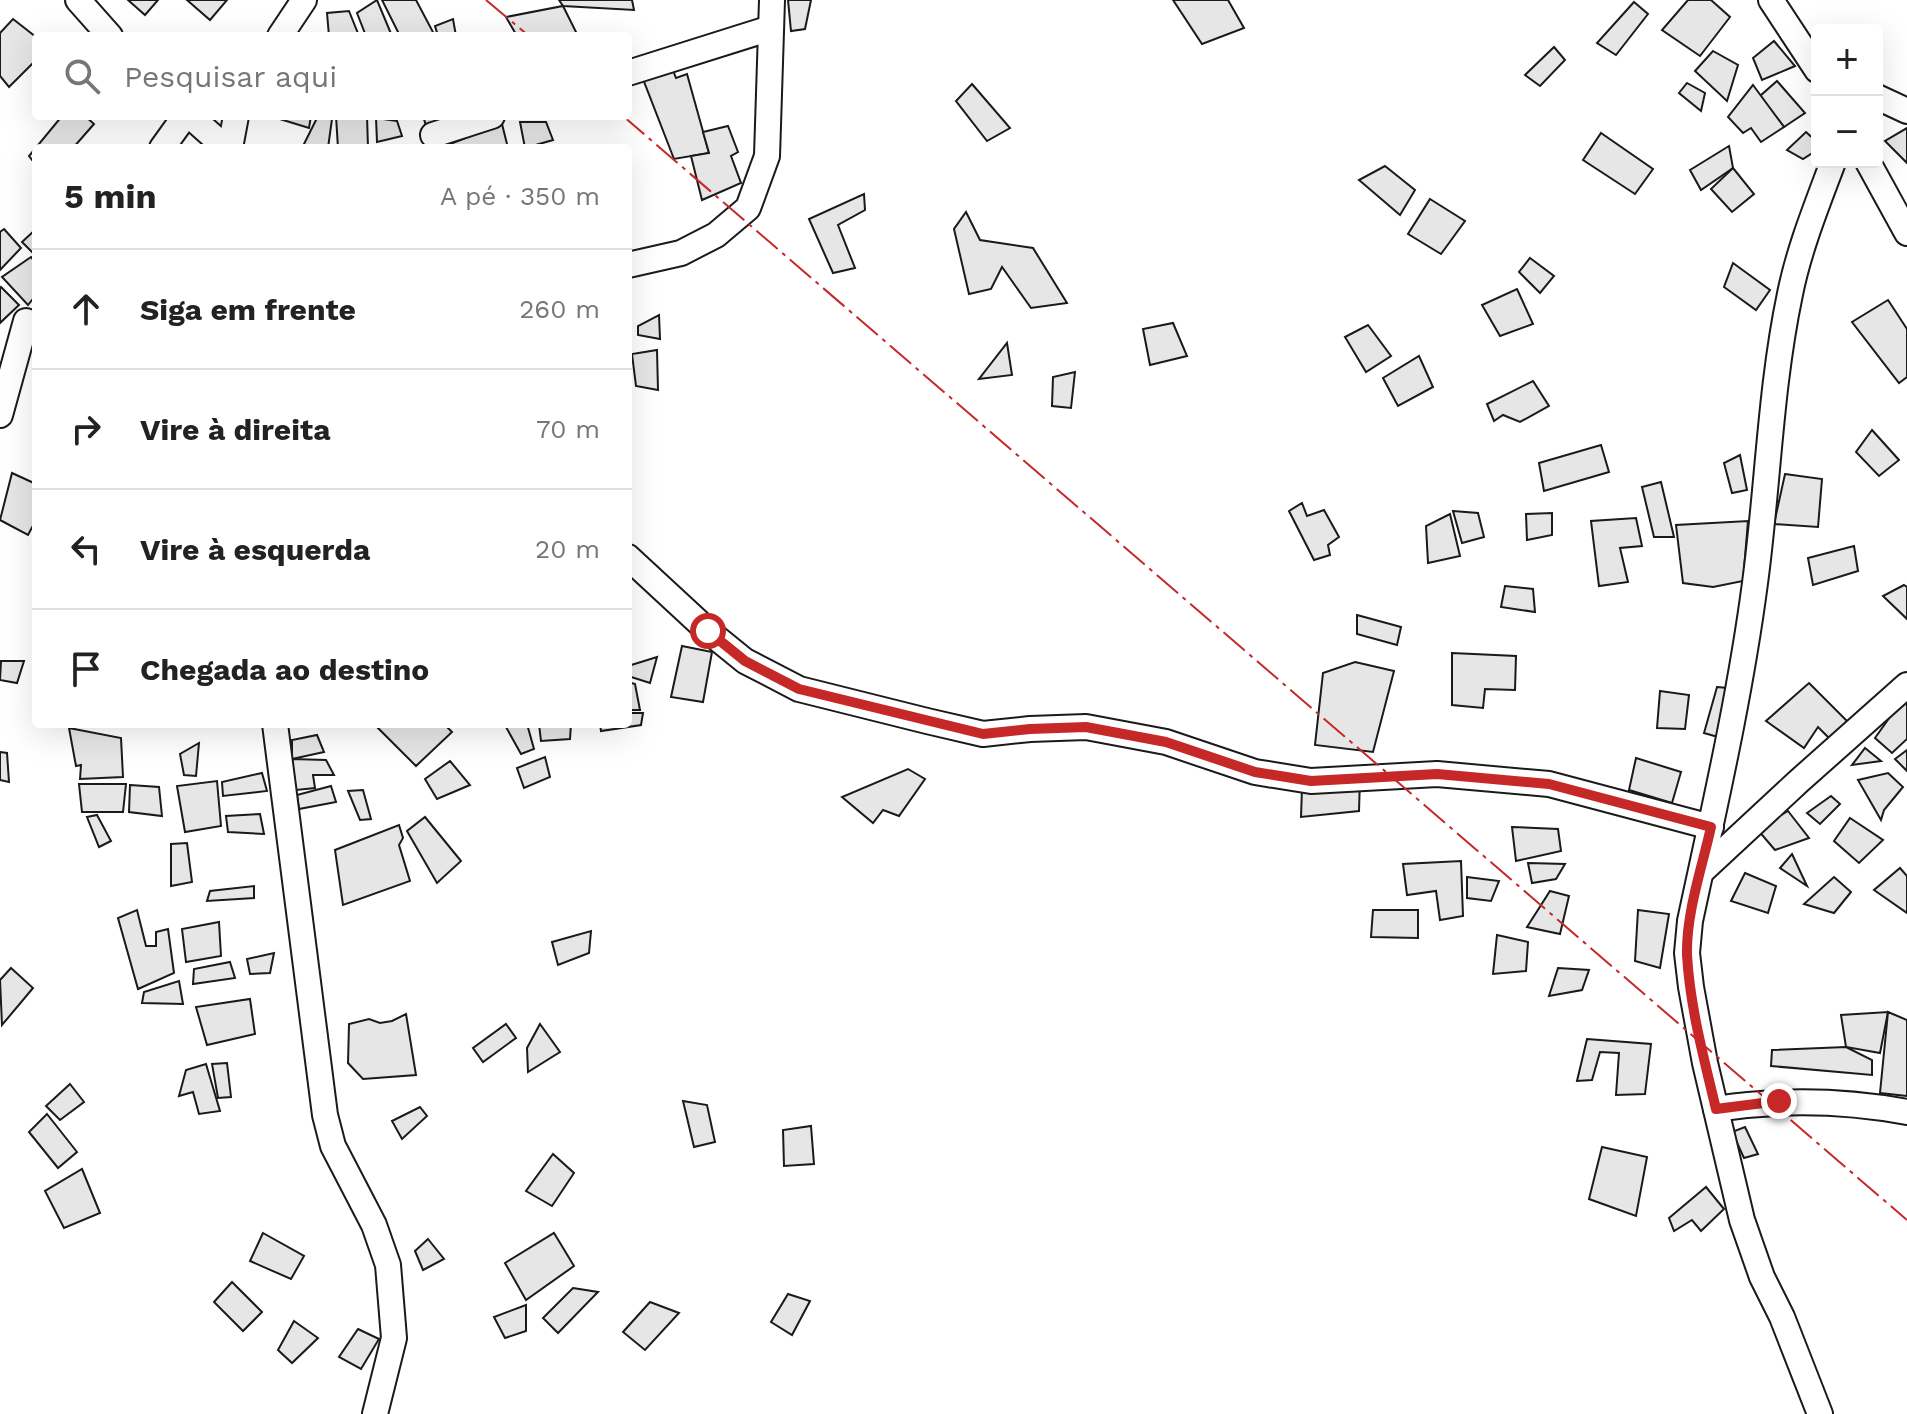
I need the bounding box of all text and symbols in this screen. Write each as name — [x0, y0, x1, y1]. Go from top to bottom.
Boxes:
map controls — [1811, 24, 1883, 168]
button: + — [1811, 24, 1883, 96]
search box — [32, 32, 632, 120]
icon: search — [60, 54, 104, 98]
text: Pesquisar aqui — [124, 59, 337, 94]
button: − — [1811, 96, 1883, 168]
text: 5 min — [64, 176, 157, 216]
text: A pé · 350 m — [440, 181, 600, 211]
icon: ahead — [64, 287, 108, 331]
text: Siga em frente — [140, 292, 356, 327]
text: 260 m — [519, 294, 600, 324]
icon: right — [64, 407, 108, 451]
text: Vire à direita — [140, 412, 331, 447]
text: 70 m — [536, 414, 600, 444]
icon: left — [64, 527, 108, 571]
text: Vire à esquerda — [140, 532, 370, 567]
text: 20 m — [535, 534, 600, 564]
route start — [690, 613, 726, 649]
icon: arrive — [64, 647, 108, 691]
text: Chegada ao destino — [140, 652, 429, 687]
route end — [1761, 1083, 1797, 1119]

